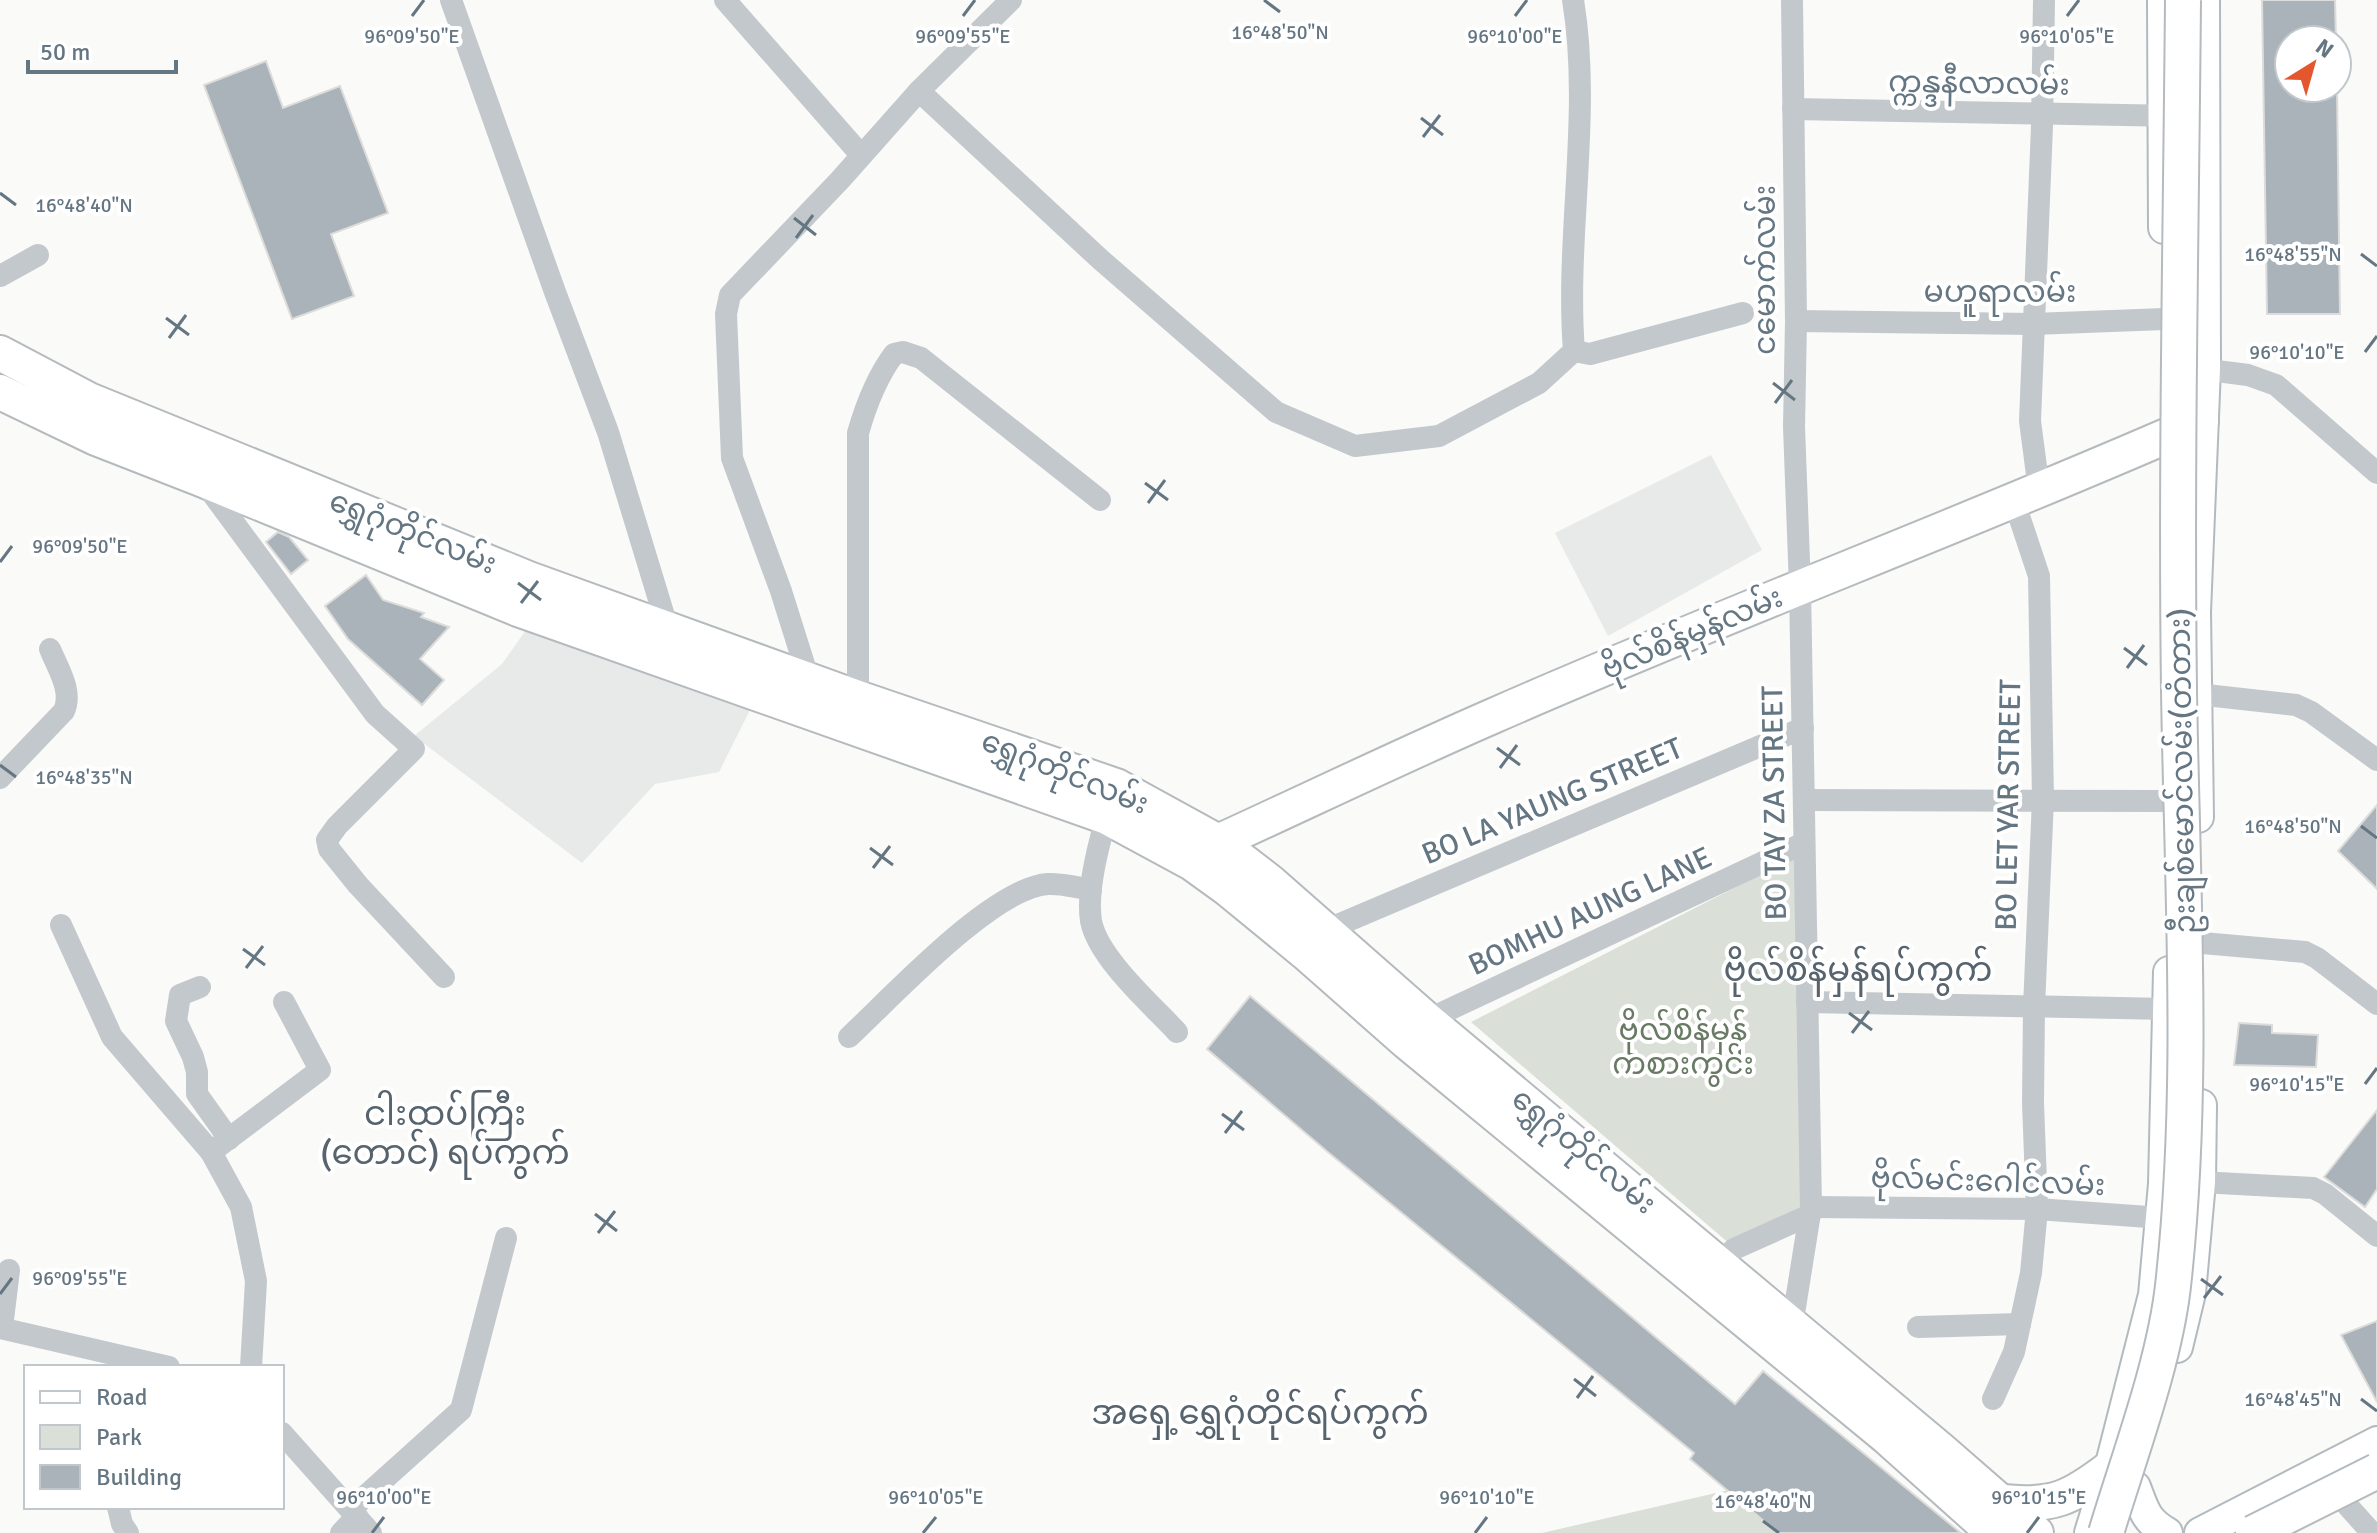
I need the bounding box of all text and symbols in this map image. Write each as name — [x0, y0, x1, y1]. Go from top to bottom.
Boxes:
text: 16°48'50"N — [1231, 20, 1329, 45]
scale bar — [28, 24, 176, 74]
text: 96°09'50"E — [364, 24, 460, 49]
text: 96°09'55"E — [915, 24, 1011, 49]
text: 96°10'00"E — [1467, 24, 1563, 49]
text: 96°10'05"E — [2019, 24, 2115, 49]
north arrow — [2273, 24, 2353, 104]
text: N — [2310, 33, 2339, 64]
text: 50 m — [40, 37, 90, 67]
street label: က္ကန္ဒနီလာလမ်း — [1888, 59, 2070, 110]
street label: ငမောက်လမ်း — [1743, 185, 1784, 355]
text: 16°48'40"N — [35, 193, 133, 218]
text: 16°48'55"N — [2244, 242, 2342, 267]
street label: မဟူရာလမ်း — [1924, 270, 2076, 317]
text: 96°10'10"E — [2249, 340, 2345, 365]
street label: ရွှေဂုံတိုင်လမ်း — [322, 478, 503, 588]
text: 96°09'50"E — [32, 534, 128, 559]
street label: ဗိုလ်စိန်မှန်လမ်း — [1594, 575, 1791, 694]
street label: ဦးချစ်မောင်လမ်း(တံတား) — [2157, 607, 2210, 934]
street label: BO LET YAR STREET — [1988, 679, 2029, 931]
street label: BO TAY ZA STREET — [1754, 685, 1795, 921]
street label: ရွှေဂုံတိုင်လမ်း — [974, 718, 1155, 828]
street label: BO LA YAUNG STREET — [1416, 730, 1688, 873]
text: 16°48'35"N — [35, 765, 133, 790]
text: 16°48'50"N — [2244, 814, 2342, 839]
street label: BOMHU AUNG LANE — [1463, 839, 1718, 984]
district label: ဗိုလ်စိန်မှန်ရပ်ကွက် — [1724, 945, 1992, 997]
park label: ဗိုလ်စိန်မှန် ကစားကွင်း — [1612, 1008, 1754, 1087]
text: 96°10'15"E — [2249, 1072, 2345, 1097]
street label: ရွှေဂုံတိုင်လမ်း — [1500, 1077, 1666, 1227]
district label: ငါးထပ်ကြီး (တောင်) ရပ်ကွက် — [320, 1089, 570, 1180]
street label: ဗိုလ်မင်းဂေါင်လမ်း — [1870, 1155, 2106, 1210]
text: 96°09'55"E — [32, 1266, 128, 1291]
legend — [24, 1365, 284, 1509]
text: Road — [96, 1382, 147, 1412]
text: 16°48'45"N — [2244, 1387, 2342, 1412]
district label: အရှေ့ရွှေဂုံတိုင်ရပ်ကွက် — [1091, 1388, 1429, 1440]
text: Park — [96, 1422, 142, 1452]
text: Building — [96, 1462, 182, 1492]
text: 96°10'00"E — [336, 1485, 432, 1510]
text: 96°10'05"E — [888, 1485, 984, 1510]
text: 96°10'10"E — [1439, 1485, 1535, 1510]
text: 96°10'15"E — [1991, 1485, 2087, 1510]
text: 16°48'40"N — [1714, 1489, 1812, 1514]

